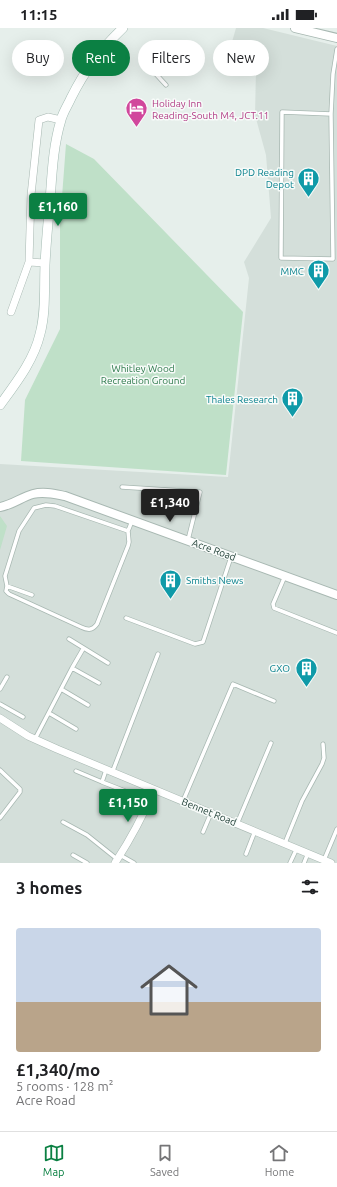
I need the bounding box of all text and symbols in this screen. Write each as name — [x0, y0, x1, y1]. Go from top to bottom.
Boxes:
text: 11:15 — [20, 6, 58, 23]
chip: Buy — [12, 40, 64, 76]
chip: Rent — [72, 40, 130, 76]
chip: Filters — [138, 40, 205, 76]
chip: New — [213, 40, 269, 76]
hotel icon: Holiday Inn Reading-South M4, JCT.11 — [123, 96, 149, 129]
place label: Holiday Inn Reading-South M4, JCT.11 — [152, 98, 269, 121]
building icon: DPD Reading Depot — [296, 165, 322, 198]
place label: DPD Reading Depot — [235, 167, 294, 190]
pin: £1,160 — [25, 193, 91, 227]
text: £1,160 — [38, 199, 78, 213]
building icon: MMC — [306, 258, 332, 291]
place label: MMC — [280, 266, 304, 277]
park label: Whitley Wood Recreation Ground — [101, 363, 185, 386]
building icon: Thales Research — [280, 386, 306, 419]
place label: Thales Research — [206, 394, 278, 405]
pin: £1,340 — [137, 489, 203, 523]
text: £1,340 — [150, 495, 190, 509]
street label: Acre Road — [191, 537, 238, 563]
building icon: Smiths News — [158, 567, 184, 600]
place label: Smiths News — [186, 575, 243, 586]
building icon: GXO — [293, 655, 319, 688]
place label: GXO — [270, 663, 290, 674]
pin: £1,150 — [95, 789, 161, 823]
text: £1,150 — [108, 795, 148, 809]
street label: Bennet Road — [180, 796, 238, 828]
icon: filters — [299, 876, 321, 898]
text: 3 homes — [16, 878, 82, 897]
icon: home — [133, 954, 205, 1026]
text: £1,340/mo — [16, 1060, 100, 1079]
text: 5 rooms · 128 m² — [16, 1079, 113, 1093]
text: Acre Road — [16, 1093, 76, 1107]
tab: Map — [43, 1142, 65, 1178]
tab: Saved — [150, 1142, 179, 1178]
tab: Home — [265, 1142, 294, 1178]

